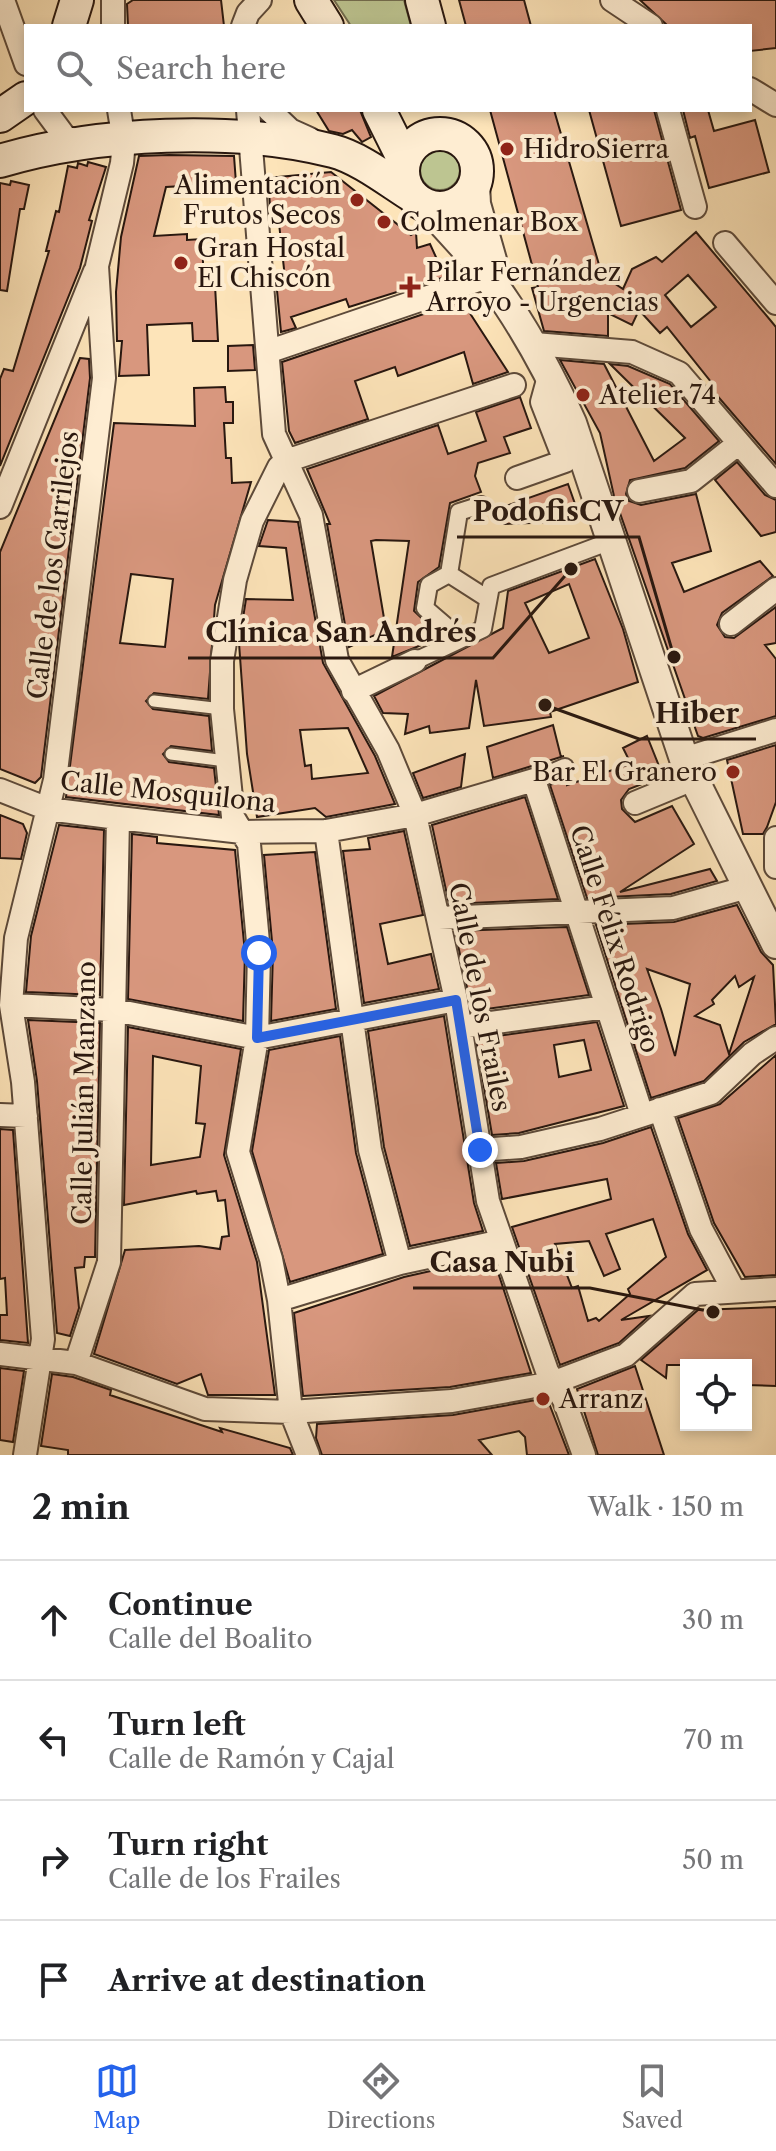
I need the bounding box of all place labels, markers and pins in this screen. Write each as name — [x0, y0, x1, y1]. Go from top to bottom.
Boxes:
place label: HidroSierra — [523, 133, 669, 165]
marker: HidroSierra — [498, 140, 516, 158]
place label: Alimentación Frutos Secos — [173, 169, 341, 231]
marker: Alimentación Frutos Secos — [348, 191, 366, 209]
place label: Colmenar Box — [400, 206, 579, 238]
marker: Colmenar Box — [375, 213, 393, 231]
place label: Gran Hostal El Chiscón — [197, 232, 345, 294]
marker: Gran Hostal El Chiscón — [172, 254, 190, 272]
place label: Pilar Fernández Arroyo - Urgencias — [425, 256, 659, 318]
marker: Pilar Fernández Arroyo - Urgencias — [401, 278, 419, 296]
place label: Atelier 74 — [598, 379, 716, 411]
marker: Atelier 74 — [574, 386, 592, 404]
callout: PodofisCV — [457, 485, 639, 537]
callout: Clínica San Andrés — [188, 606, 493, 658]
callout: Hiber — [639, 687, 756, 739]
place label: Bar El Granero — [532, 756, 717, 788]
marker: Bar El Granero — [724, 763, 742, 781]
callout: Casa Nubi — [413, 1236, 590, 1288]
place label: Arranz — [558, 1383, 643, 1415]
marker: Arranz — [534, 1390, 552, 1408]

